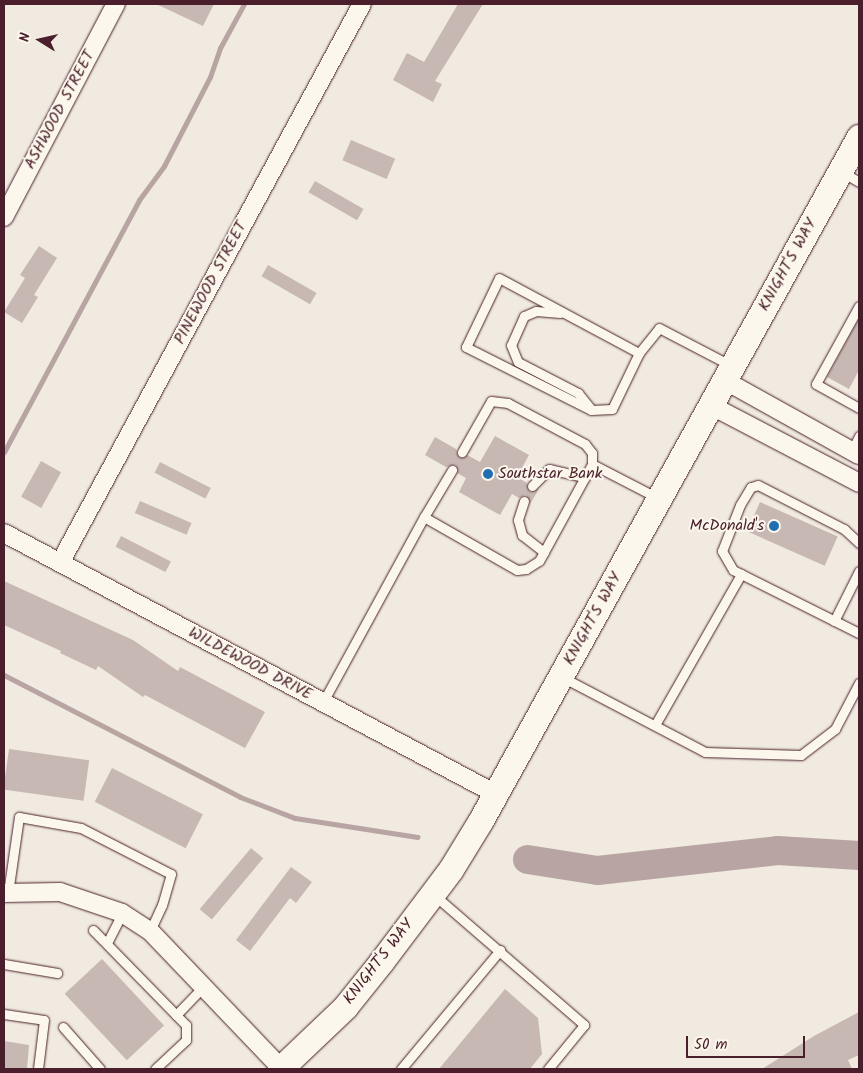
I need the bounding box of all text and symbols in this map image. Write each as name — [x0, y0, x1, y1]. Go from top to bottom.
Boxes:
north arrow — [15, 15, 65, 65]
text: N — [14, 31, 37, 44]
street label: ASHWOOD STREET — [21, 47, 99, 173]
street label: KNIGHT'S WAY — [755, 215, 821, 315]
street label: PINEWOOD STREET — [171, 218, 251, 348]
place label: Southstar Bank — [498, 464, 602, 484]
marker: Southstar Bank — [482, 468, 494, 480]
place label: McDonald's — [690, 516, 764, 536]
marker: McDonald's — [768, 520, 780, 532]
street label: KNIGHT'S WAY — [560, 569, 626, 669]
street label: WILDEWOOD DRIVE — [185, 623, 315, 705]
street label: KNIGHT'S WAY — [340, 916, 418, 1008]
scale bar — [688, 1026, 807, 1058]
text: 50 m — [694, 1033, 728, 1057]

